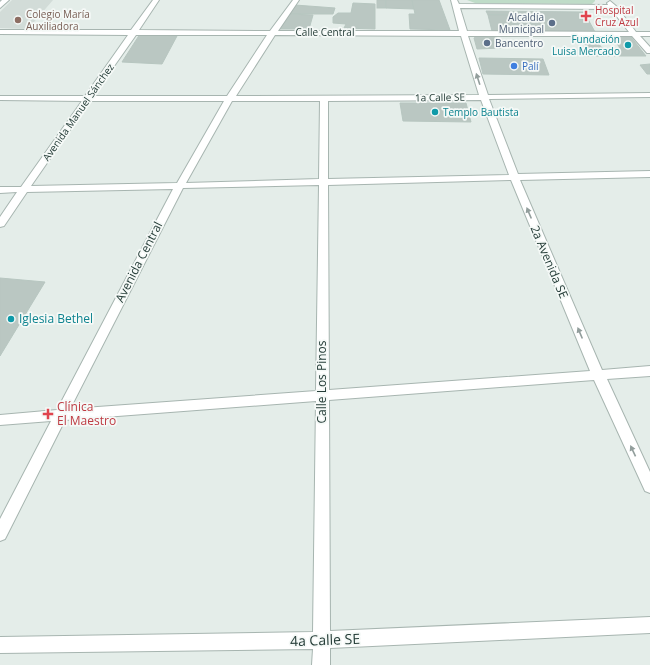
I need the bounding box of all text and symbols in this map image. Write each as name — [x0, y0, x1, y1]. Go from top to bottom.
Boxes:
place label: Hospital Cruz Azul — [595, 3, 638, 29]
place label: Colegio María Auxiliadora — [26, 7, 90, 33]
place label: Alcaldía Municipal — [499, 10, 544, 36]
marker: Hospital Cruz Azul — [580, 10, 592, 22]
marker: Colegio María Auxiliadora — [13, 15, 23, 25]
marker: Alcaldía Municipal — [547, 18, 557, 28]
street label: Calle Central — [296, 25, 354, 39]
place label: Fundación Luisa Mercado — [552, 32, 620, 58]
place label: Bancentro — [495, 36, 543, 50]
marker: Bancentro — [482, 38, 492, 48]
marker: Fundación Luisa Mercado — [623, 40, 633, 50]
place label: Palí — [522, 59, 539, 73]
street label: Avenida Manuel Sánchez — [39, 60, 117, 163]
marker: Palí — [509, 61, 519, 71]
one-way arrow — [475, 72, 481, 84]
street label: 1a Calle SE — [415, 90, 465, 104]
place label: Templo Bautista — [443, 105, 519, 119]
marker: Templo Bautista — [430, 107, 440, 117]
one-way arrow — [525, 207, 531, 219]
street label: Avenida Central — [111, 219, 166, 305]
street label: 2a Avenida SE — [526, 223, 572, 301]
place label: Iglesia Bethel — [19, 310, 93, 327]
marker: Iglesia Bethel — [6, 314, 16, 324]
one-way arrow — [576, 327, 583, 339]
street label: Calle Los Pinos — [313, 340, 330, 424]
place label: Clínica El Maestro — [57, 398, 116, 429]
marker: Clínica El Maestro — [42, 408, 54, 420]
one-way arrow — [630, 446, 636, 457]
street label: 4a Calle SE — [290, 629, 360, 650]

